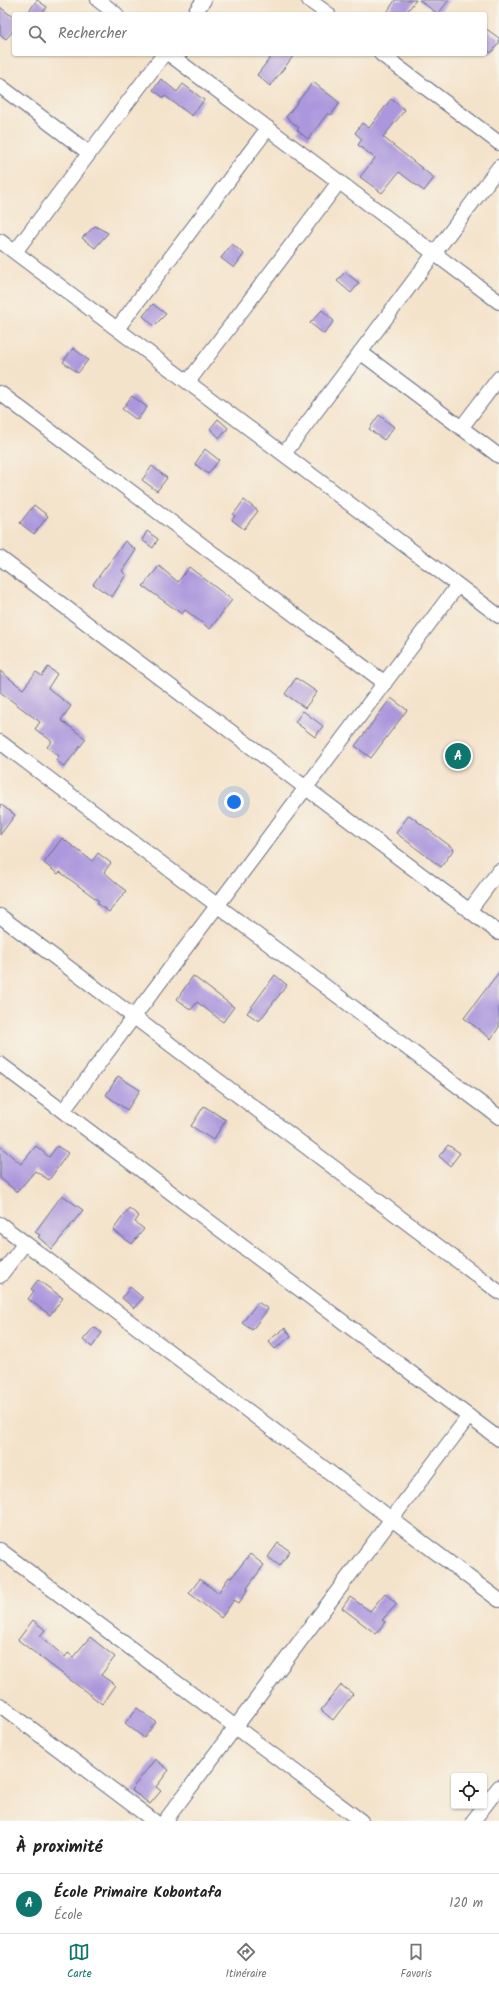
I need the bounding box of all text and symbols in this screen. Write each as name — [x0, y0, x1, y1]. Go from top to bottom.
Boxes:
search box — [12, 12, 487, 56]
text: Rechercher — [58, 22, 126, 46]
icon: search — [26, 23, 48, 45]
pin: A — [445, 741, 471, 771]
your location — [224, 792, 244, 812]
map controls — [451, 1773, 487, 1809]
button: locate — [451, 1773, 487, 1809]
text: À proximité — [16, 1834, 103, 1861]
text: École Primaire Kobontafa — [54, 1881, 222, 1905]
text: A — [25, 1893, 33, 1914]
text: 120 m — [449, 1893, 483, 1914]
text: École — [54, 1905, 82, 1926]
tab: Carte — [67, 1941, 92, 1983]
tab: Itinéraire — [226, 1941, 267, 1983]
tab: Favoris — [401, 1941, 432, 1983]

